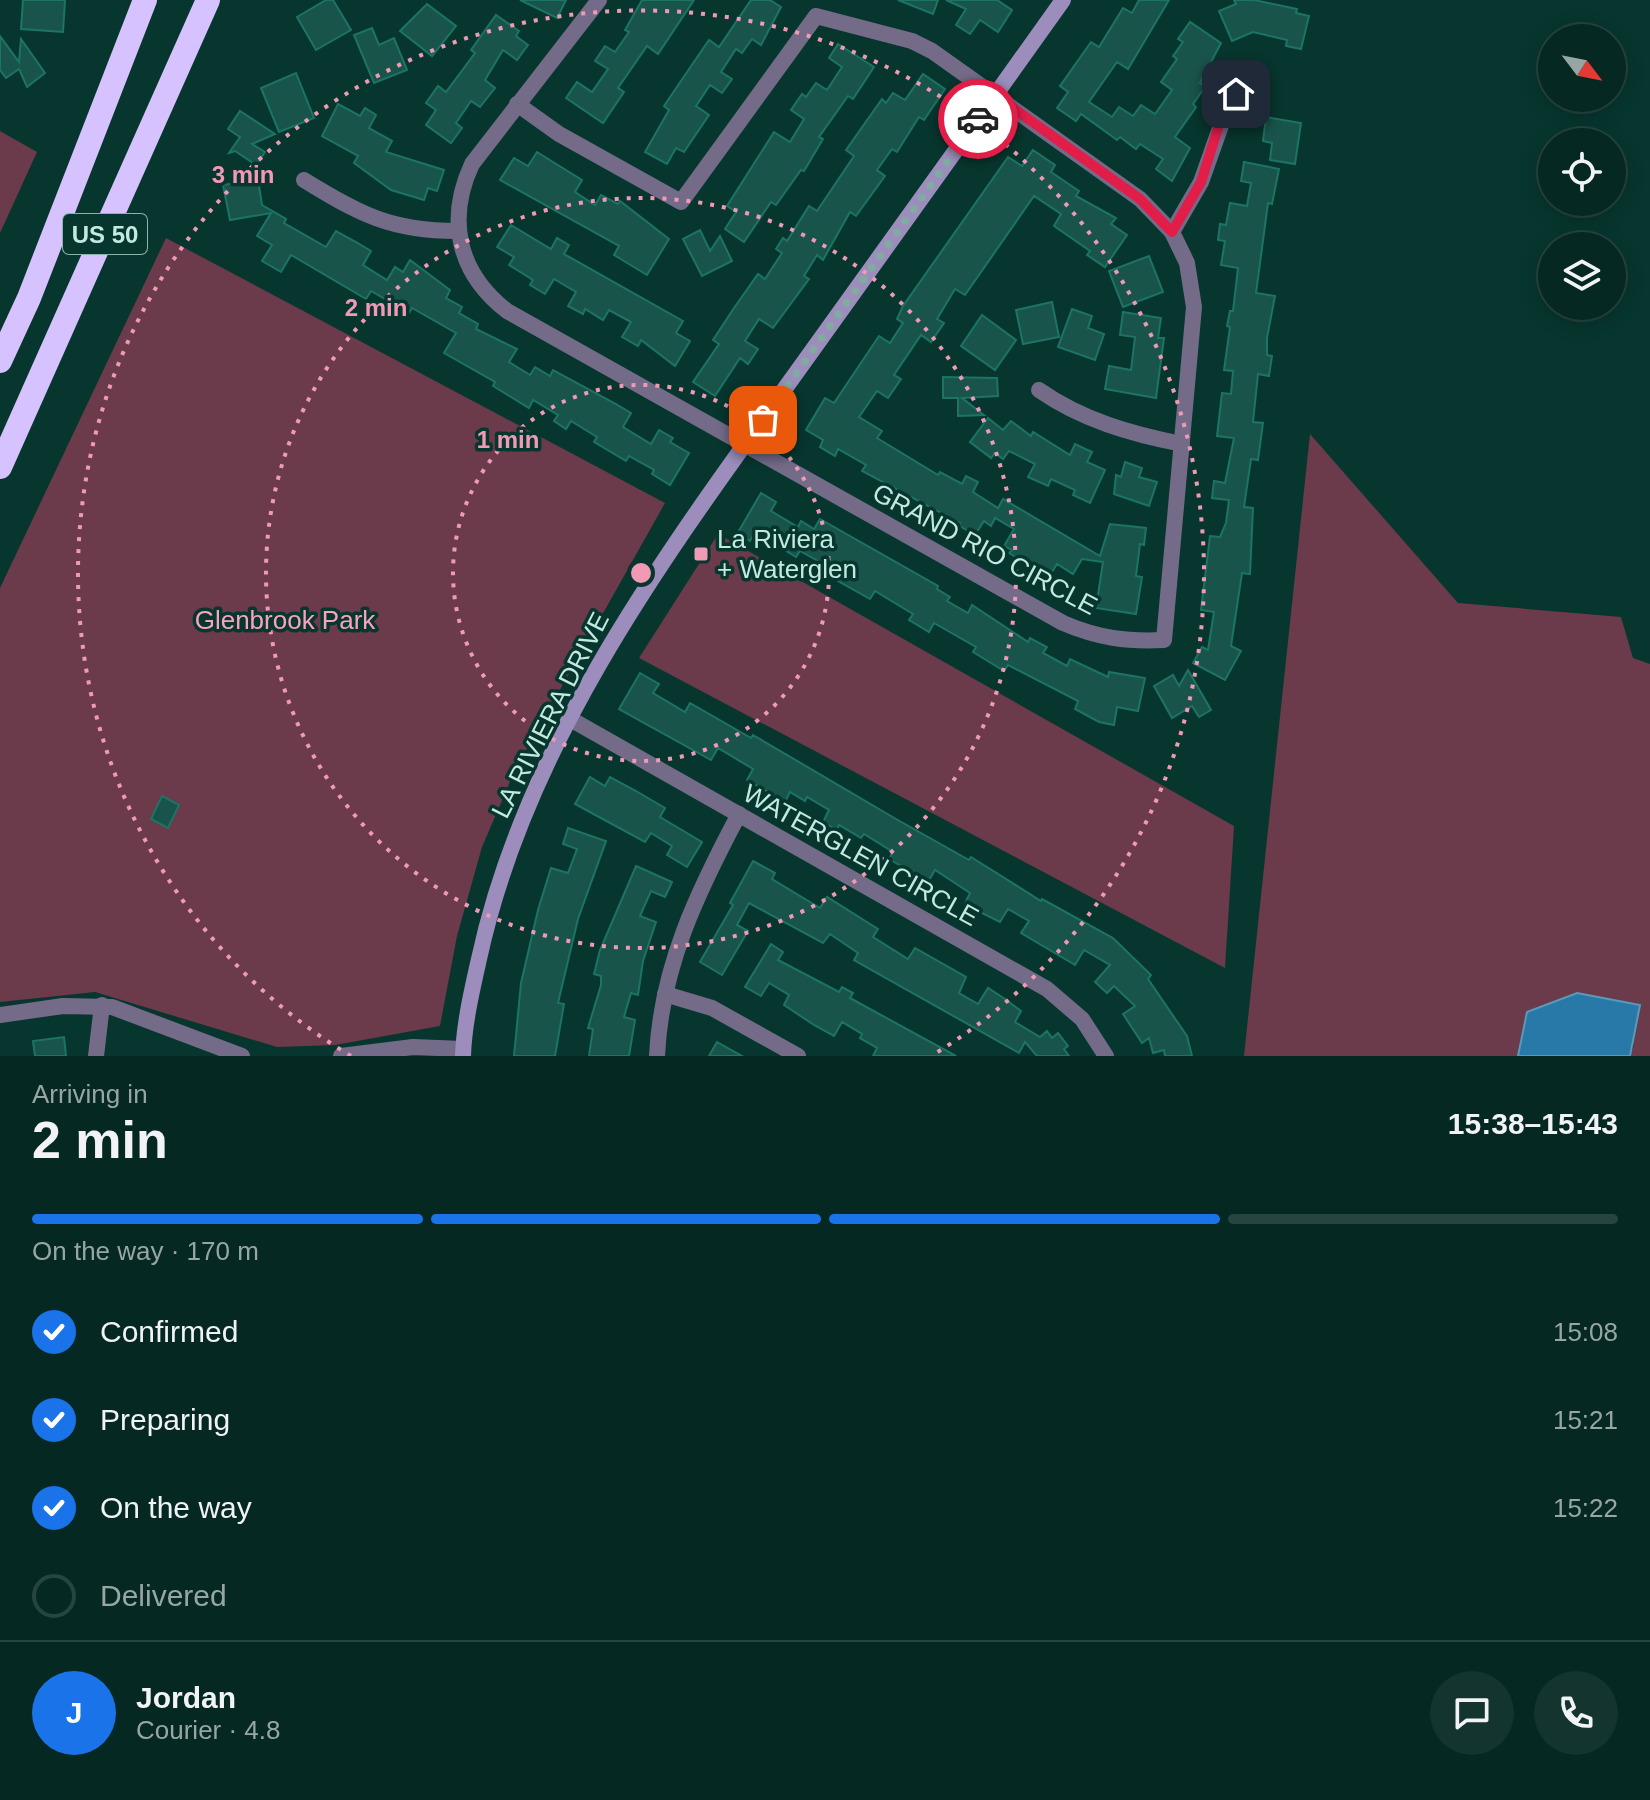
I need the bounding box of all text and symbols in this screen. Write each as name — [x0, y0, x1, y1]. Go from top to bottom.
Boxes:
north arrow — [1538, 24, 1626, 112]
map controls — [1538, 24, 1626, 320]
pin — [1202, 60, 1270, 128]
icon: home — [1214, 72, 1258, 116]
courier — [938, 79, 1018, 159]
icon: car — [956, 97, 1000, 141]
button: locate — [1538, 128, 1626, 216]
text: 3 min — [212, 161, 274, 188]
road number: US 50 — [63, 214, 147, 254]
button: layers — [1538, 232, 1626, 320]
text: 2 min — [345, 294, 407, 321]
pin — [729, 386, 797, 454]
icon: bag — [741, 398, 785, 442]
text: 1 min — [477, 426, 539, 453]
street label: GRAND RIO CIRCLE — [868, 477, 1102, 621]
place label: La Riviera + Waterglen — [717, 524, 857, 584]
marker: La Riviera + Waterglen — [692, 545, 710, 563]
centre of rings — [627, 559, 655, 587]
park label: Glenbrook Park — [195, 605, 376, 635]
street label: LA RIVIERA DRIVE — [485, 607, 615, 823]
street label: WATERGLEN CIRCLE — [738, 778, 984, 932]
text: Arriving in — [32, 1079, 148, 1109]
text: 15:38–15:43 — [1448, 1107, 1618, 1140]
text: 2 min — [32, 1111, 168, 1169]
text: On the way · 170 m — [32, 1236, 259, 1266]
icon: check — [32, 1310, 76, 1354]
text: Confirmed — [100, 1315, 238, 1348]
text: 15:08 — [1553, 1317, 1618, 1347]
icon: check — [32, 1398, 76, 1442]
text: Preparing — [100, 1403, 230, 1436]
text: 15:21 — [1553, 1405, 1618, 1435]
icon: check — [32, 1486, 76, 1530]
text: On the way — [100, 1491, 252, 1524]
text: 15:22 — [1553, 1493, 1618, 1523]
text: Delivered — [100, 1579, 227, 1612]
button: chat — [1430, 1671, 1514, 1755]
button: phone — [1534, 1671, 1618, 1755]
text: Jordan — [136, 1681, 236, 1714]
text: J — [66, 1696, 82, 1729]
text: Courier · 4.8 — [136, 1715, 281, 1745]

